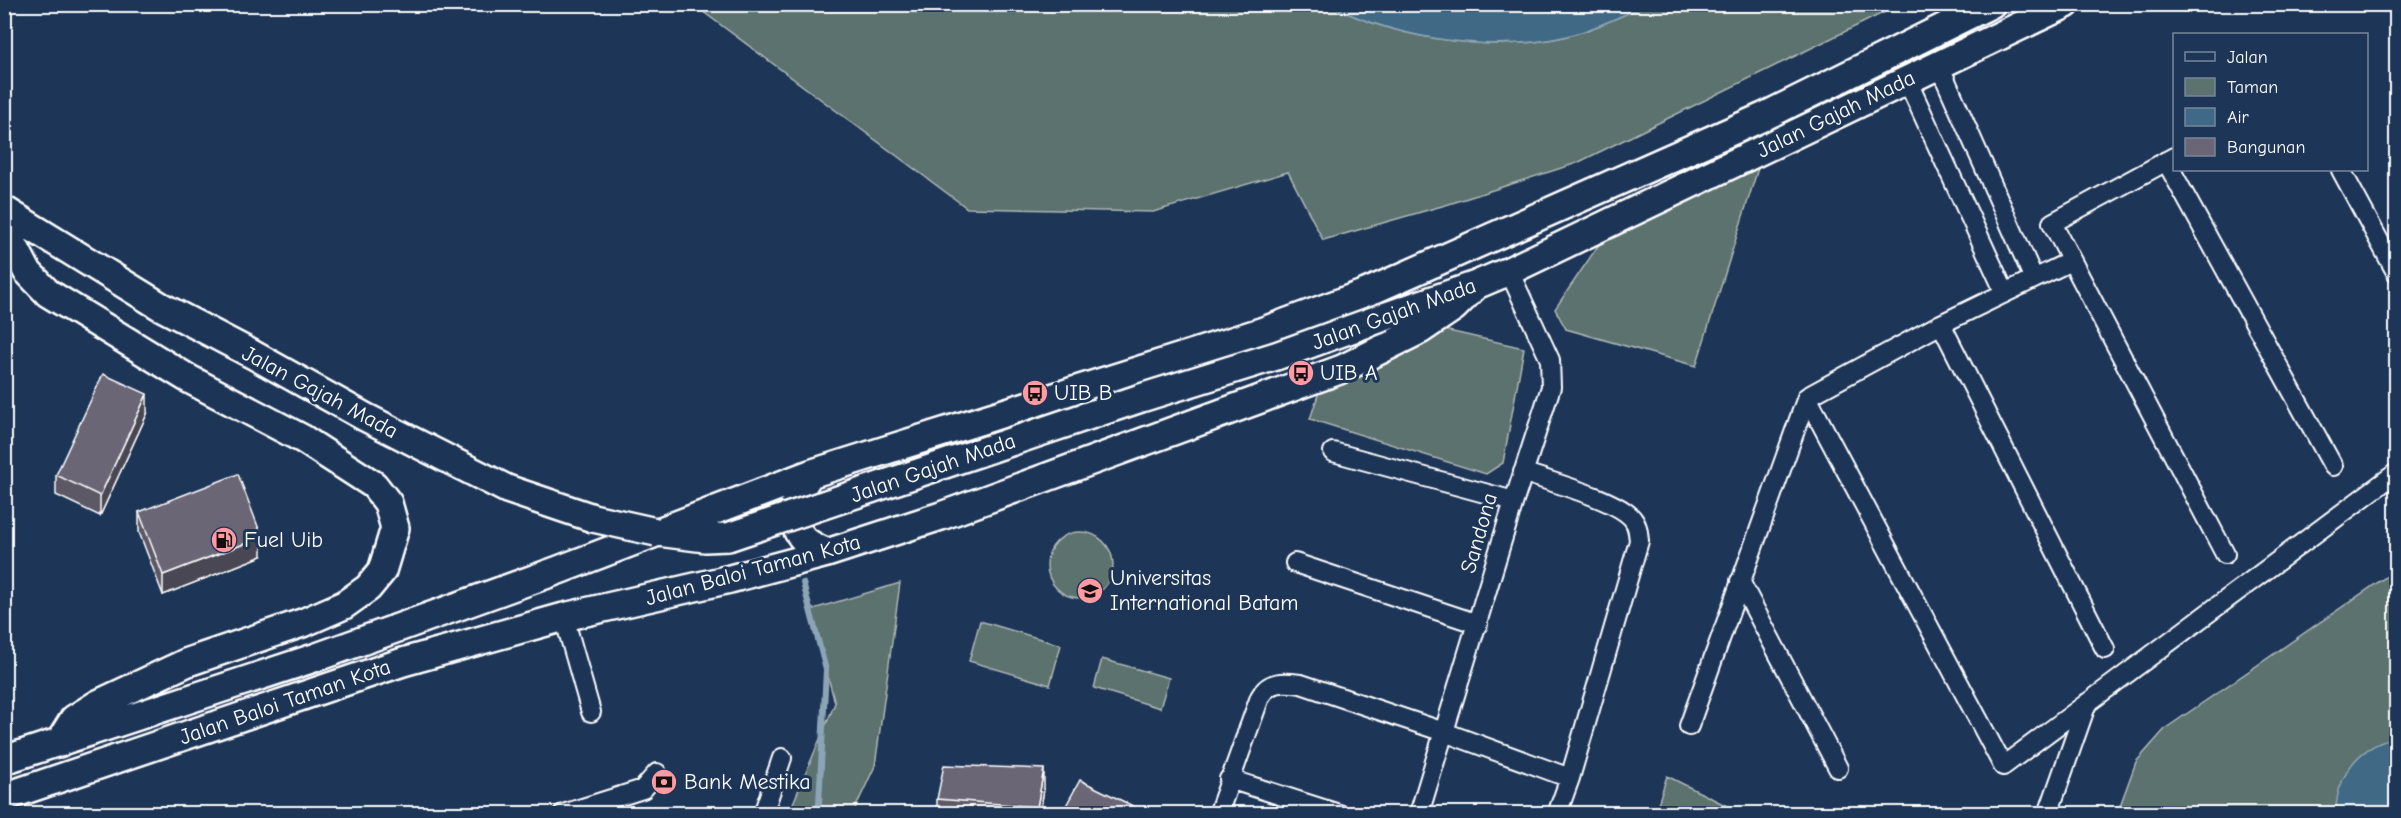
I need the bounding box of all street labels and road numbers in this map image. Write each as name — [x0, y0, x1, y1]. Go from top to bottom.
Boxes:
street label: Jalan Gajah Mada — [1753, 64, 1919, 164]
street label: Jalan Gajah Mada — [1308, 272, 1480, 356]
street label: Jalan Gajah Mada — [238, 340, 402, 444]
street label: Jalan Gajah Mada — [847, 428, 1019, 508]
street label: Sandona — [1455, 490, 1503, 576]
street label: Jalan Baloi Taman Kota — [643, 529, 863, 611]
street label: Jalan Baloi Taman Kota — [176, 654, 394, 750]

